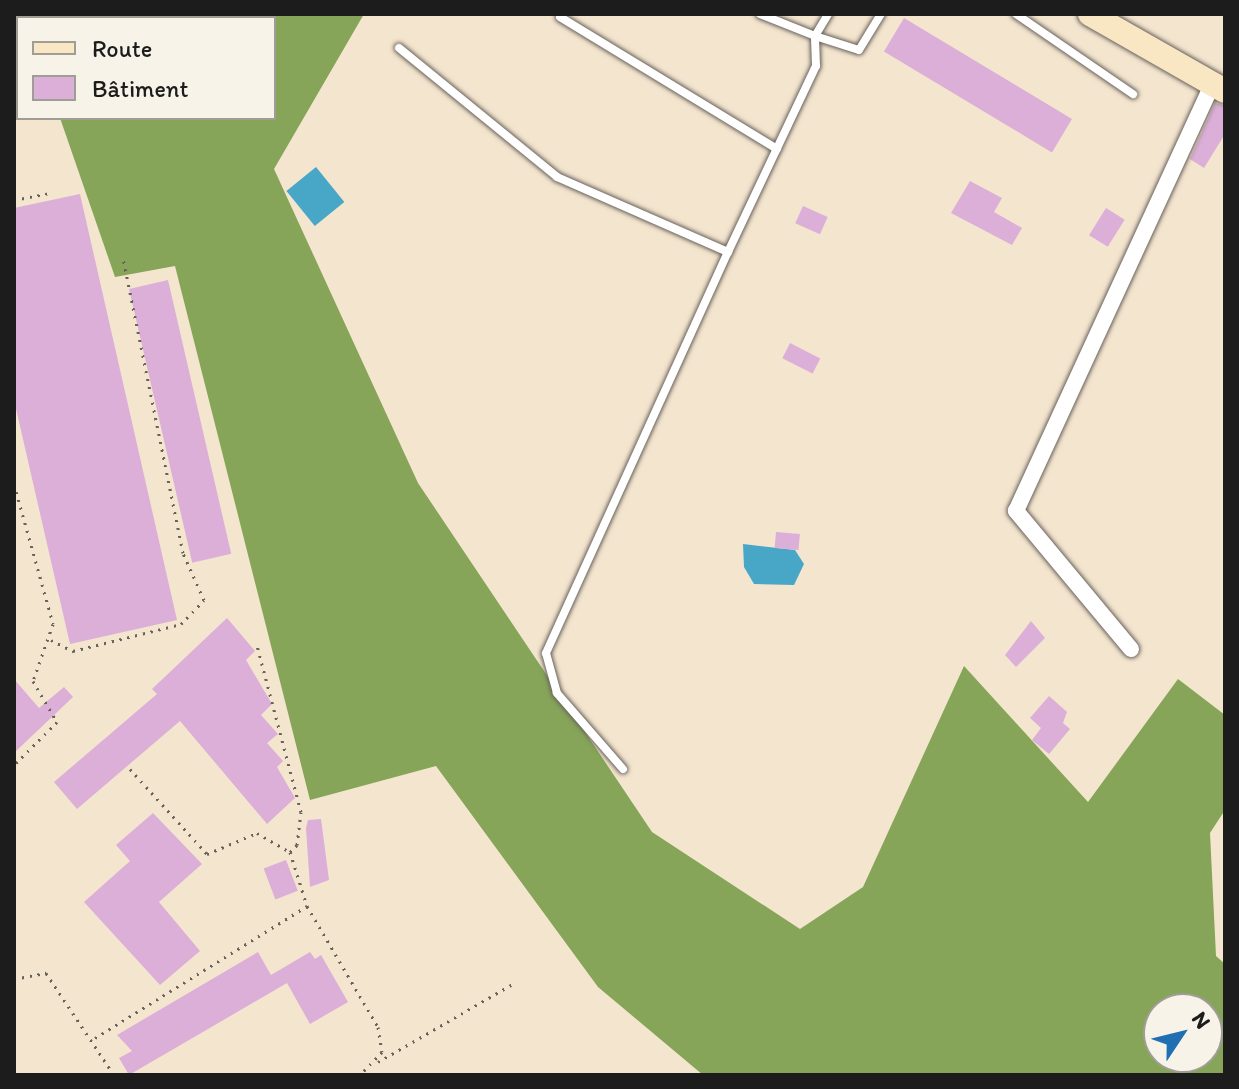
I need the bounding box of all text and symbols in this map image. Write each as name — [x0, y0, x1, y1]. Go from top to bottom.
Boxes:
legend — [16, 16, 276, 120]
text: Route — [92, 34, 152, 63]
text: Bâtiment — [92, 74, 188, 103]
north arrow — [1143, 993, 1223, 1073]
text: N — [1186, 1006, 1217, 1034]

